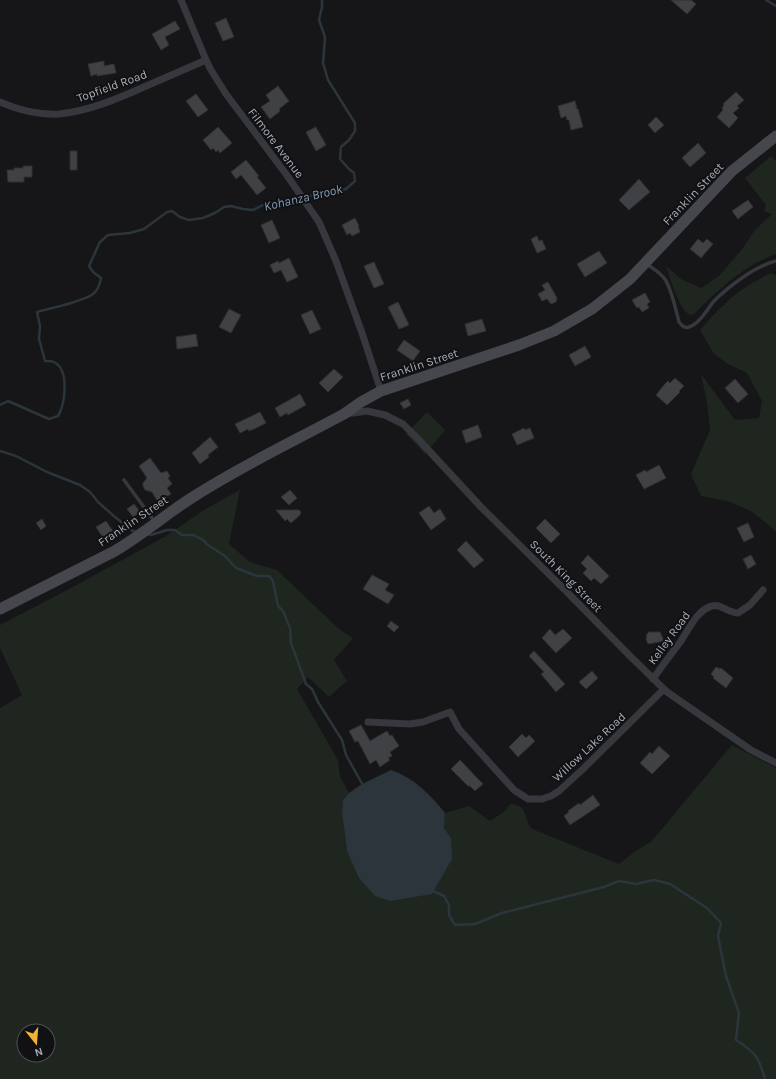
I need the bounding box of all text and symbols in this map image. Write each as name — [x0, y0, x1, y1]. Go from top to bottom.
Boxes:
street label: Topfield Road — [75, 67, 149, 105]
street label: Filmore Avenue — [245, 105, 307, 181]
street label: Franklin Street — [660, 160, 727, 228]
water label: Kohanza Brook — [262, 181, 344, 214]
street label: Franklin Street — [378, 346, 460, 384]
street label: Franklin Street — [95, 492, 171, 550]
street label: South King Street — [527, 537, 605, 615]
street label: Kelley Road — [645, 609, 693, 667]
street label: Willow Lake Road — [550, 710, 628, 784]
north arrow — [16, 1023, 56, 1063]
text: N — [33, 1045, 44, 1059]

